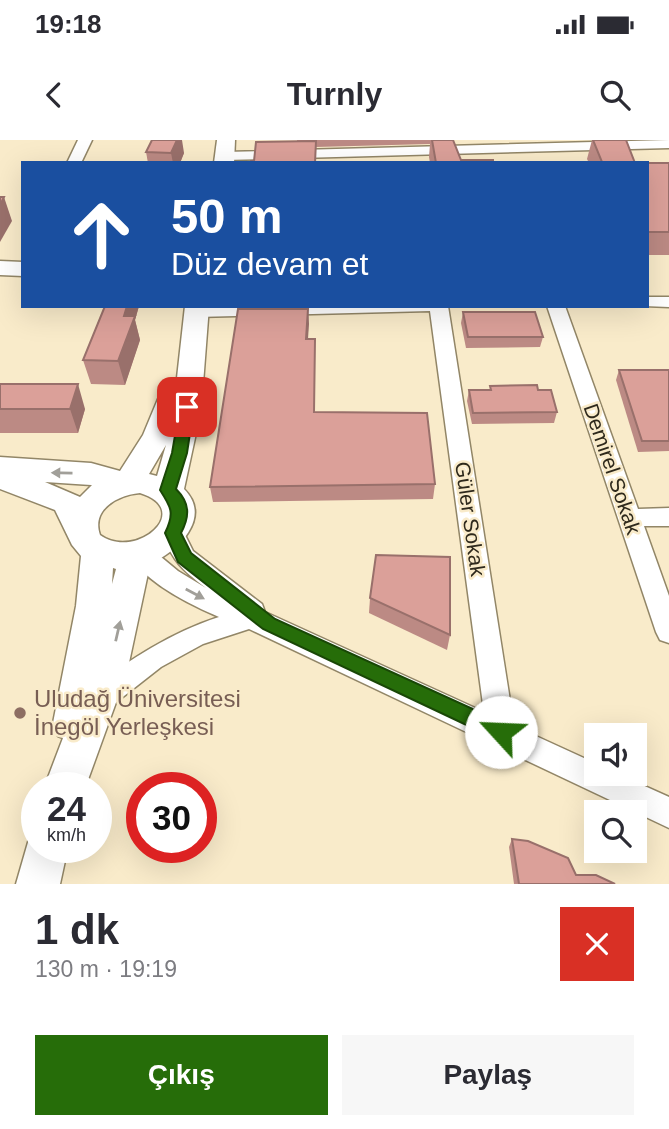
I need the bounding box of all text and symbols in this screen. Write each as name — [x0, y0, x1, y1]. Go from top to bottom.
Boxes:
text: 19:18 — [35, 9, 102, 39]
icon: back — [35, 76, 73, 114]
text: Turnly — [287, 76, 382, 112]
icon: search — [596, 76, 634, 114]
icon: ahead — [56, 189, 147, 280]
text: 50 m — [171, 189, 283, 243]
text: Düz devam et — [171, 246, 368, 282]
pin — [157, 377, 217, 437]
icon: arrive — [168, 388, 206, 426]
street label: Demirel Sokak — [579, 401, 646, 538]
street label: Güler Sokak — [451, 460, 490, 578]
one-way arrow — [51, 468, 73, 479]
one-way arrow — [186, 588, 205, 600]
one-way arrow — [113, 619, 124, 641]
place label: Uludağ Üniversitesi İnegöl Yerleşkesi — [34, 685, 241, 740]
position arrow — [464, 695, 538, 769]
marker: Uludağ Üniversitesi İnegöl Yerleşkesi — [12, 705, 28, 721]
map controls — [584, 723, 647, 863]
button: sound — [584, 723, 647, 786]
speed limit sign: 30 — [126, 772, 217, 863]
text: 24 — [47, 789, 86, 828]
button: search — [584, 800, 647, 863]
text: km/h — [47, 825, 86, 845]
text: 1 dk — [35, 906, 119, 953]
button: close — [560, 907, 634, 981]
text: 130 m · 19:19 — [35, 956, 177, 982]
button: Çıkış — [35, 1035, 328, 1115]
button: Paylaş — [342, 1035, 634, 1115]

